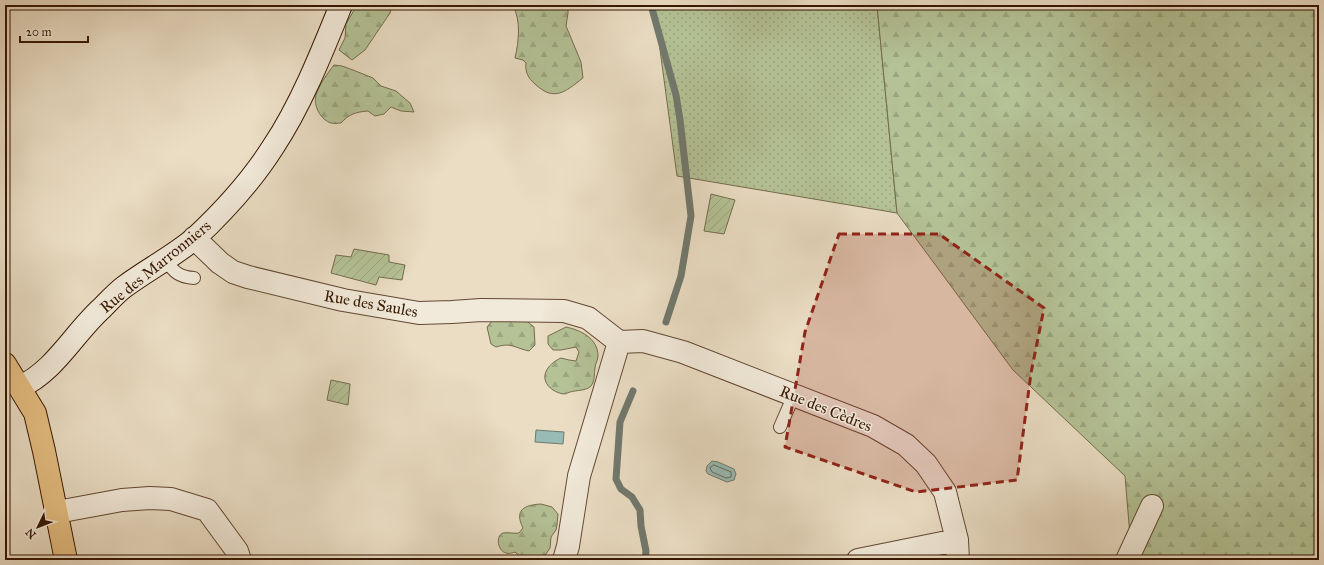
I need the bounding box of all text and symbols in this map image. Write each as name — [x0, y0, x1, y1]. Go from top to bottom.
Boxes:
scale bar — [20, 18, 88, 44]
text: 20 m — [26, 25, 52, 39]
street label: Rue des Marronniers — [96, 216, 215, 317]
street label: Rue des Saules — [322, 286, 419, 321]
street label: Rue des Cèdres — [777, 381, 875, 436]
north arrow — [18, 507, 58, 547]
text: N — [23, 525, 39, 541]

